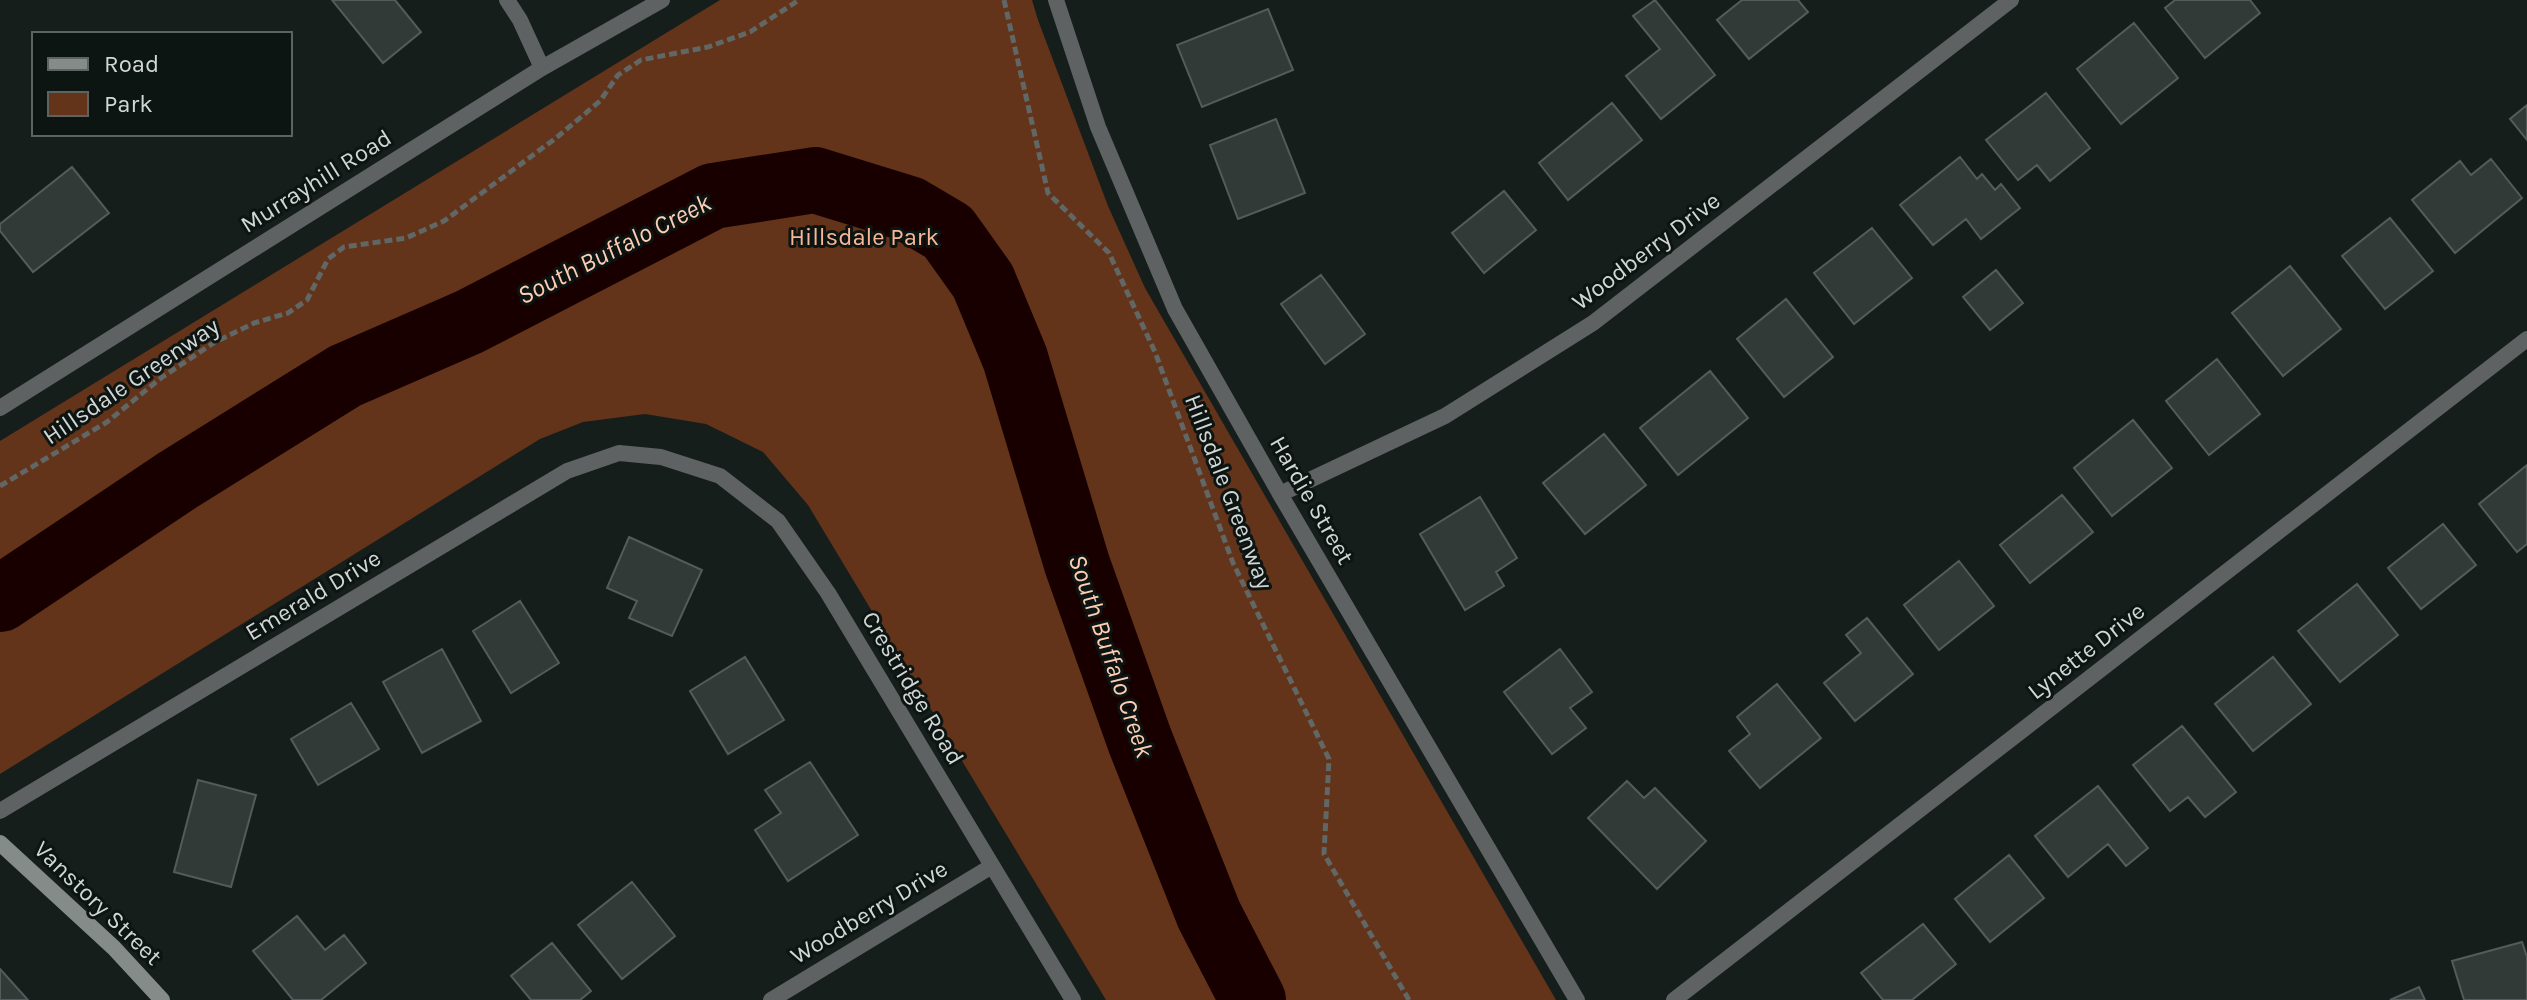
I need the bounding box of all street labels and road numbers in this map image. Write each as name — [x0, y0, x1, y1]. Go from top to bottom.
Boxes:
street label: Murrayhill Road — [235, 123, 397, 239]
street label: Woodberry Drive — [1567, 186, 1725, 316]
street label: Hillsdale Greenway — [38, 312, 224, 450]
street label: Hillsdale Greenway — [1179, 391, 1279, 593]
street label: Hardie Street — [1264, 431, 1360, 569]
street label: Emerald Drive — [240, 544, 386, 646]
street label: Lynette Drive — [2022, 597, 2150, 705]
street label: Crestridge Road — [856, 606, 970, 770]
street label: Vanstory Street — [28, 835, 168, 971]
street label: Woodberry Drive — [786, 854, 952, 970]

